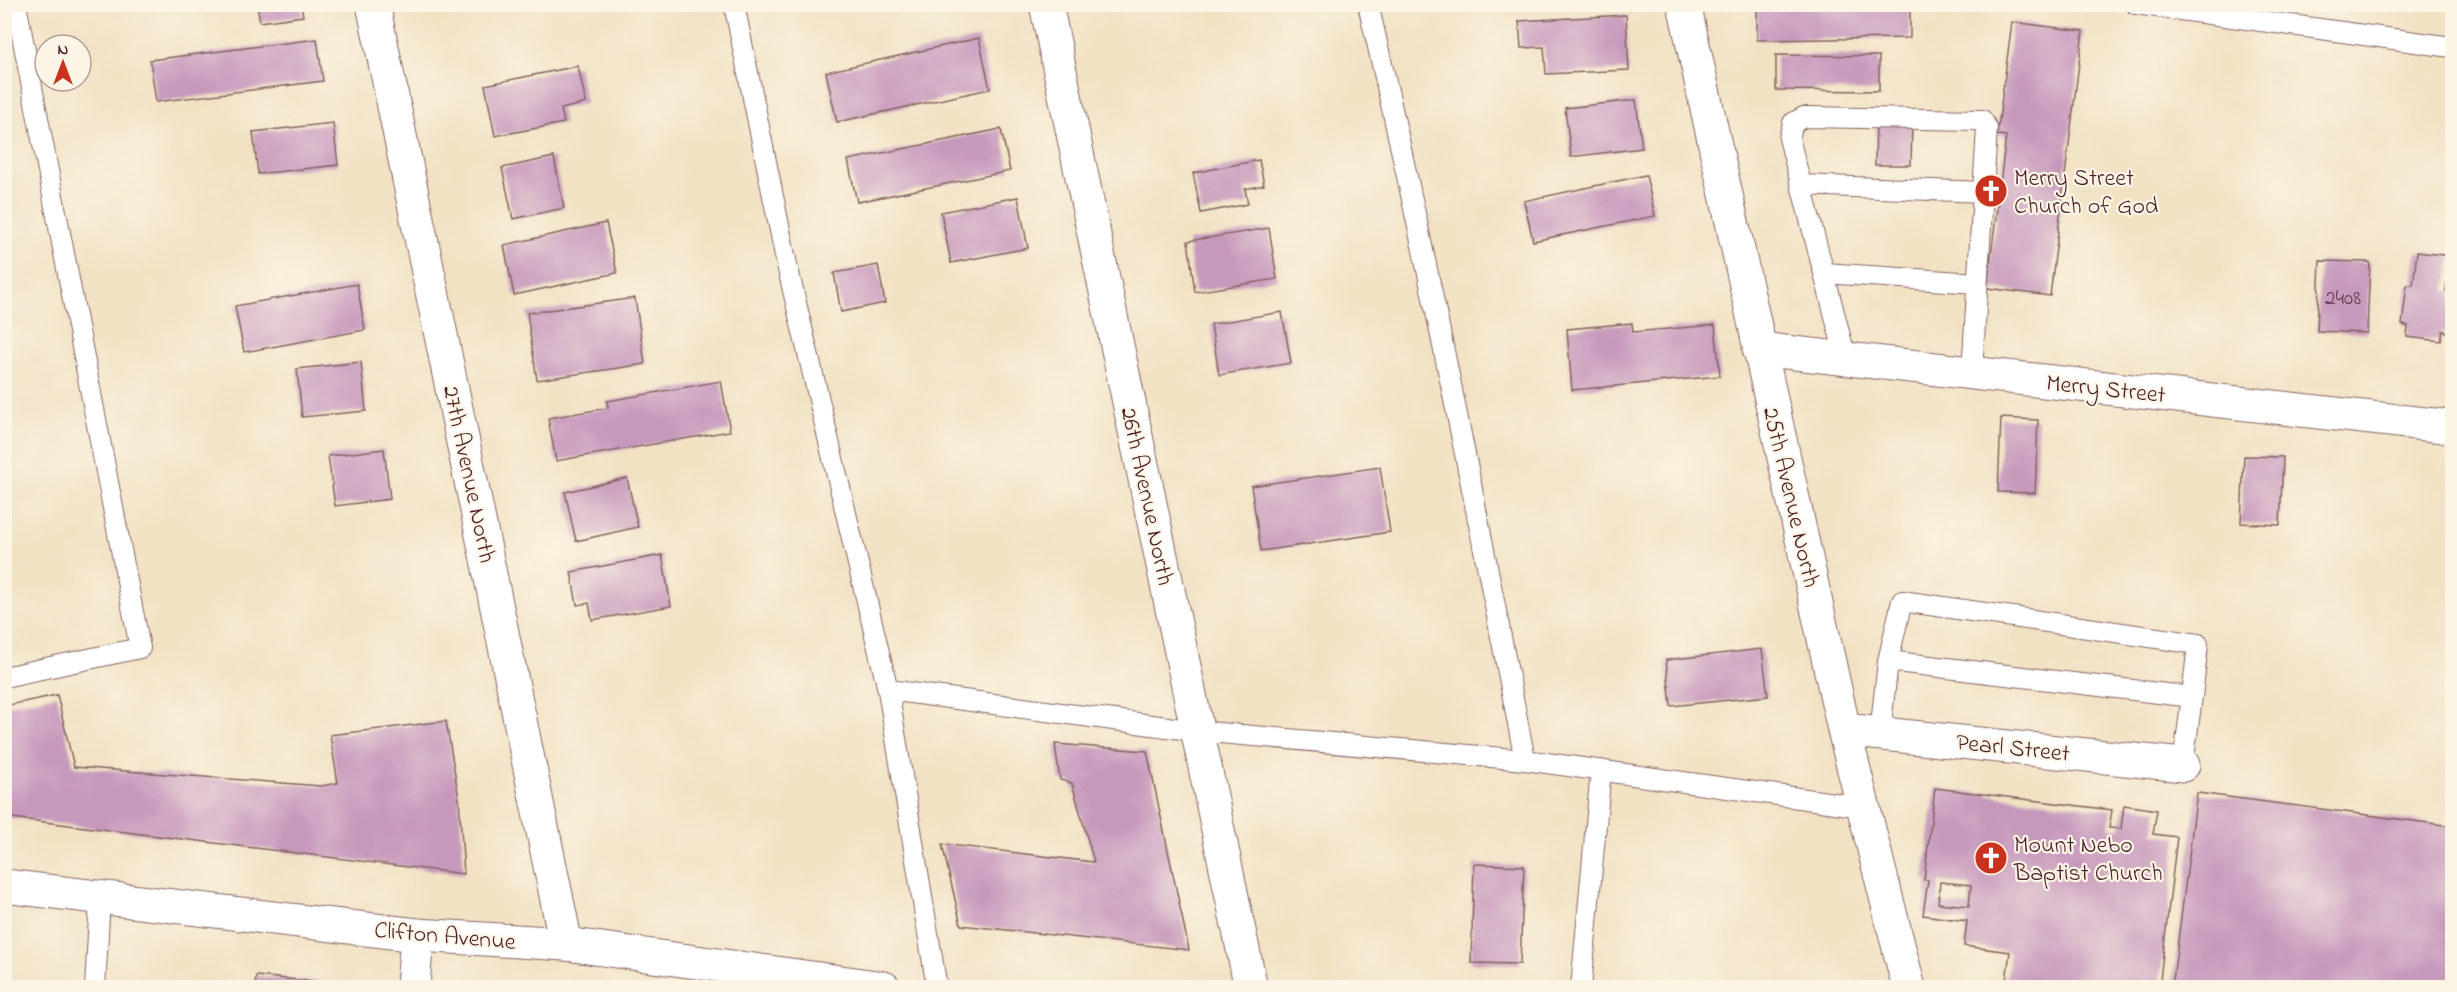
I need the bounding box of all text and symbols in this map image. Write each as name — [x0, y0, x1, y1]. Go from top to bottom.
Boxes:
north arrow — [33, 33, 93, 93]
text: N — [58, 38, 69, 62]
place label: Merry Street Church of God — [2014, 162, 2159, 225]
church icon: Merry Street Church of God — [1973, 173, 2009, 209]
house number: 2408 — [2325, 284, 2361, 314]
street label: Merry Street — [2044, 367, 2167, 415]
street label: 27th Avenue North — [432, 383, 503, 566]
street label: 26th Avenue North — [1110, 404, 1182, 589]
street label: 25th Avenue North — [1752, 404, 1827, 591]
street label: Pearl Street — [1954, 726, 2071, 773]
place label: Mount Nebo Baptist Church — [2013, 829, 2163, 892]
church icon: Mount Nebo Baptist Church — [1973, 840, 2009, 876]
street label: Clifton Avenue — [373, 914, 517, 961]

